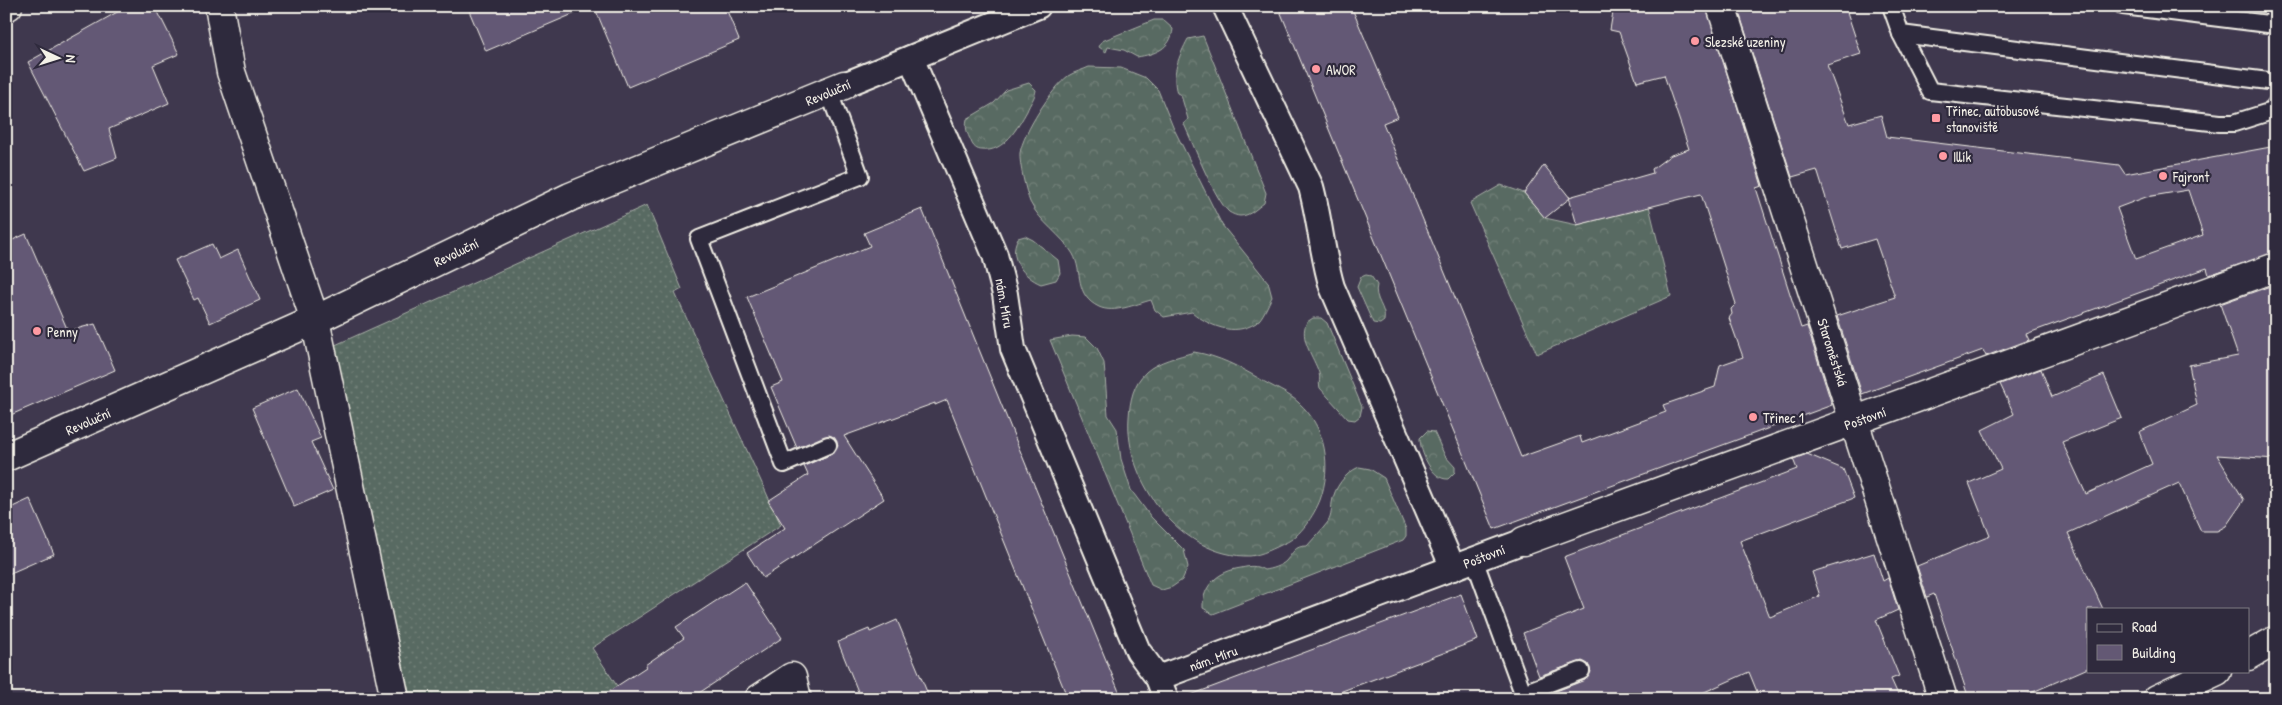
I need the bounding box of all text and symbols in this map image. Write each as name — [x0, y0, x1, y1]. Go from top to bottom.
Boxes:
north arrow — [32, 32, 82, 82]
place label: Slezské uzeniny — [1705, 32, 1786, 52]
marker: Slezské uzeniny — [1689, 35, 1701, 47]
text: N — [62, 55, 81, 64]
place label: AWOR — [1326, 60, 1356, 79]
marker: AWOR — [1310, 63, 1322, 75]
street label: Revoluční — [802, 74, 854, 110]
place label: Třinec, autobusové stanoviště — [1946, 101, 2040, 136]
marker: Třinec, autobusové stanoviště — [1930, 112, 1942, 124]
place label: Illík — [1953, 147, 1971, 166]
marker: Illík — [1937, 150, 1949, 162]
place label: Fajront — [2172, 167, 2209, 187]
marker: Fajront — [2157, 170, 2169, 182]
street label: Revoluční — [431, 233, 481, 271]
street label: nám. Míru — [991, 277, 1019, 330]
street label: Staroměstská — [1813, 316, 1853, 389]
place label: Penny — [47, 322, 78, 342]
marker: Penny — [31, 325, 43, 337]
street label: Poštovní — [1841, 402, 1889, 434]
street label: Revoluční — [62, 403, 114, 439]
place label: Třinec 1 — [1763, 408, 1804, 427]
marker: Třinec 1 — [1747, 411, 1759, 423]
street label: Poštovní — [1460, 539, 1508, 573]
legend — [2087, 608, 2250, 672]
text: Road — [2132, 616, 2157, 637]
street label: nám. Míru — [1186, 640, 1240, 675]
text: Building — [2132, 642, 2176, 663]

